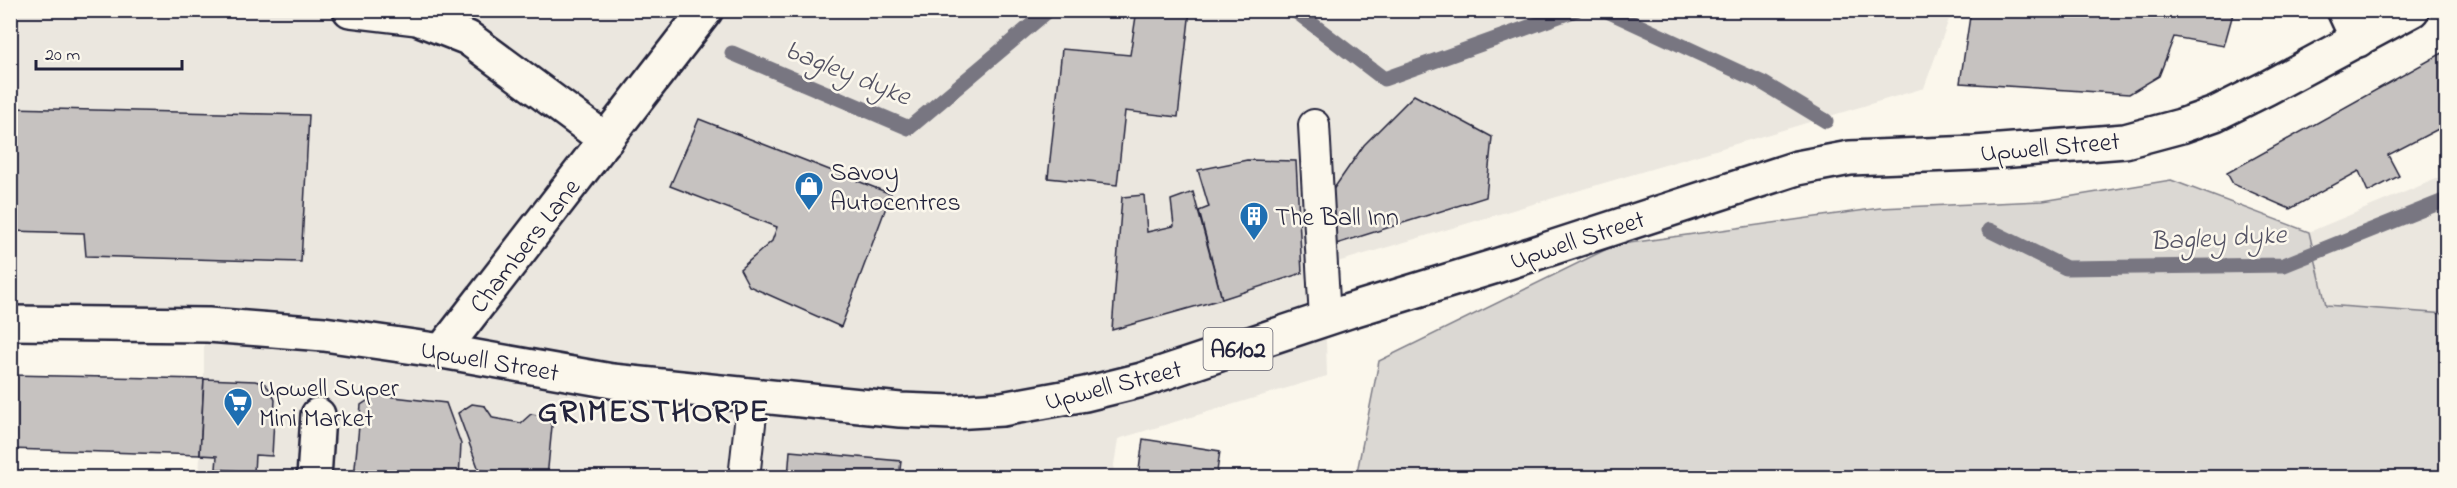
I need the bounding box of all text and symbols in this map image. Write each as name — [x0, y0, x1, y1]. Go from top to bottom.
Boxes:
water label: bagley dyke — [778, 31, 918, 119]
scale bar — [36, 33, 182, 71]
text: 20 m — [45, 43, 80, 69]
street label: Upwell Street — [1979, 124, 2122, 174]
place label: Savoy Autocentres — [830, 155, 961, 223]
shop icon: Savoy Autocentres — [793, 170, 825, 212]
street label: Chambers Lane — [461, 171, 591, 322]
building icon: The Ball Inn — [1238, 200, 1270, 242]
place label: The Ball Inn — [1275, 200, 1399, 238]
street label: Upwell Street — [1505, 202, 1651, 282]
water label: Bagley dyke — [2149, 216, 2289, 264]
road number: A6102 — [1204, 328, 1272, 370]
street label: Upwell Street — [417, 332, 562, 394]
street label: Upwell Street — [1041, 351, 1187, 422]
place label: Upwell Super Mini Market — [259, 371, 400, 439]
supermarket icon: Upwell Super Mini Market — [222, 386, 254, 428]
district label: GRIMESTHORPE — [538, 390, 770, 437]

